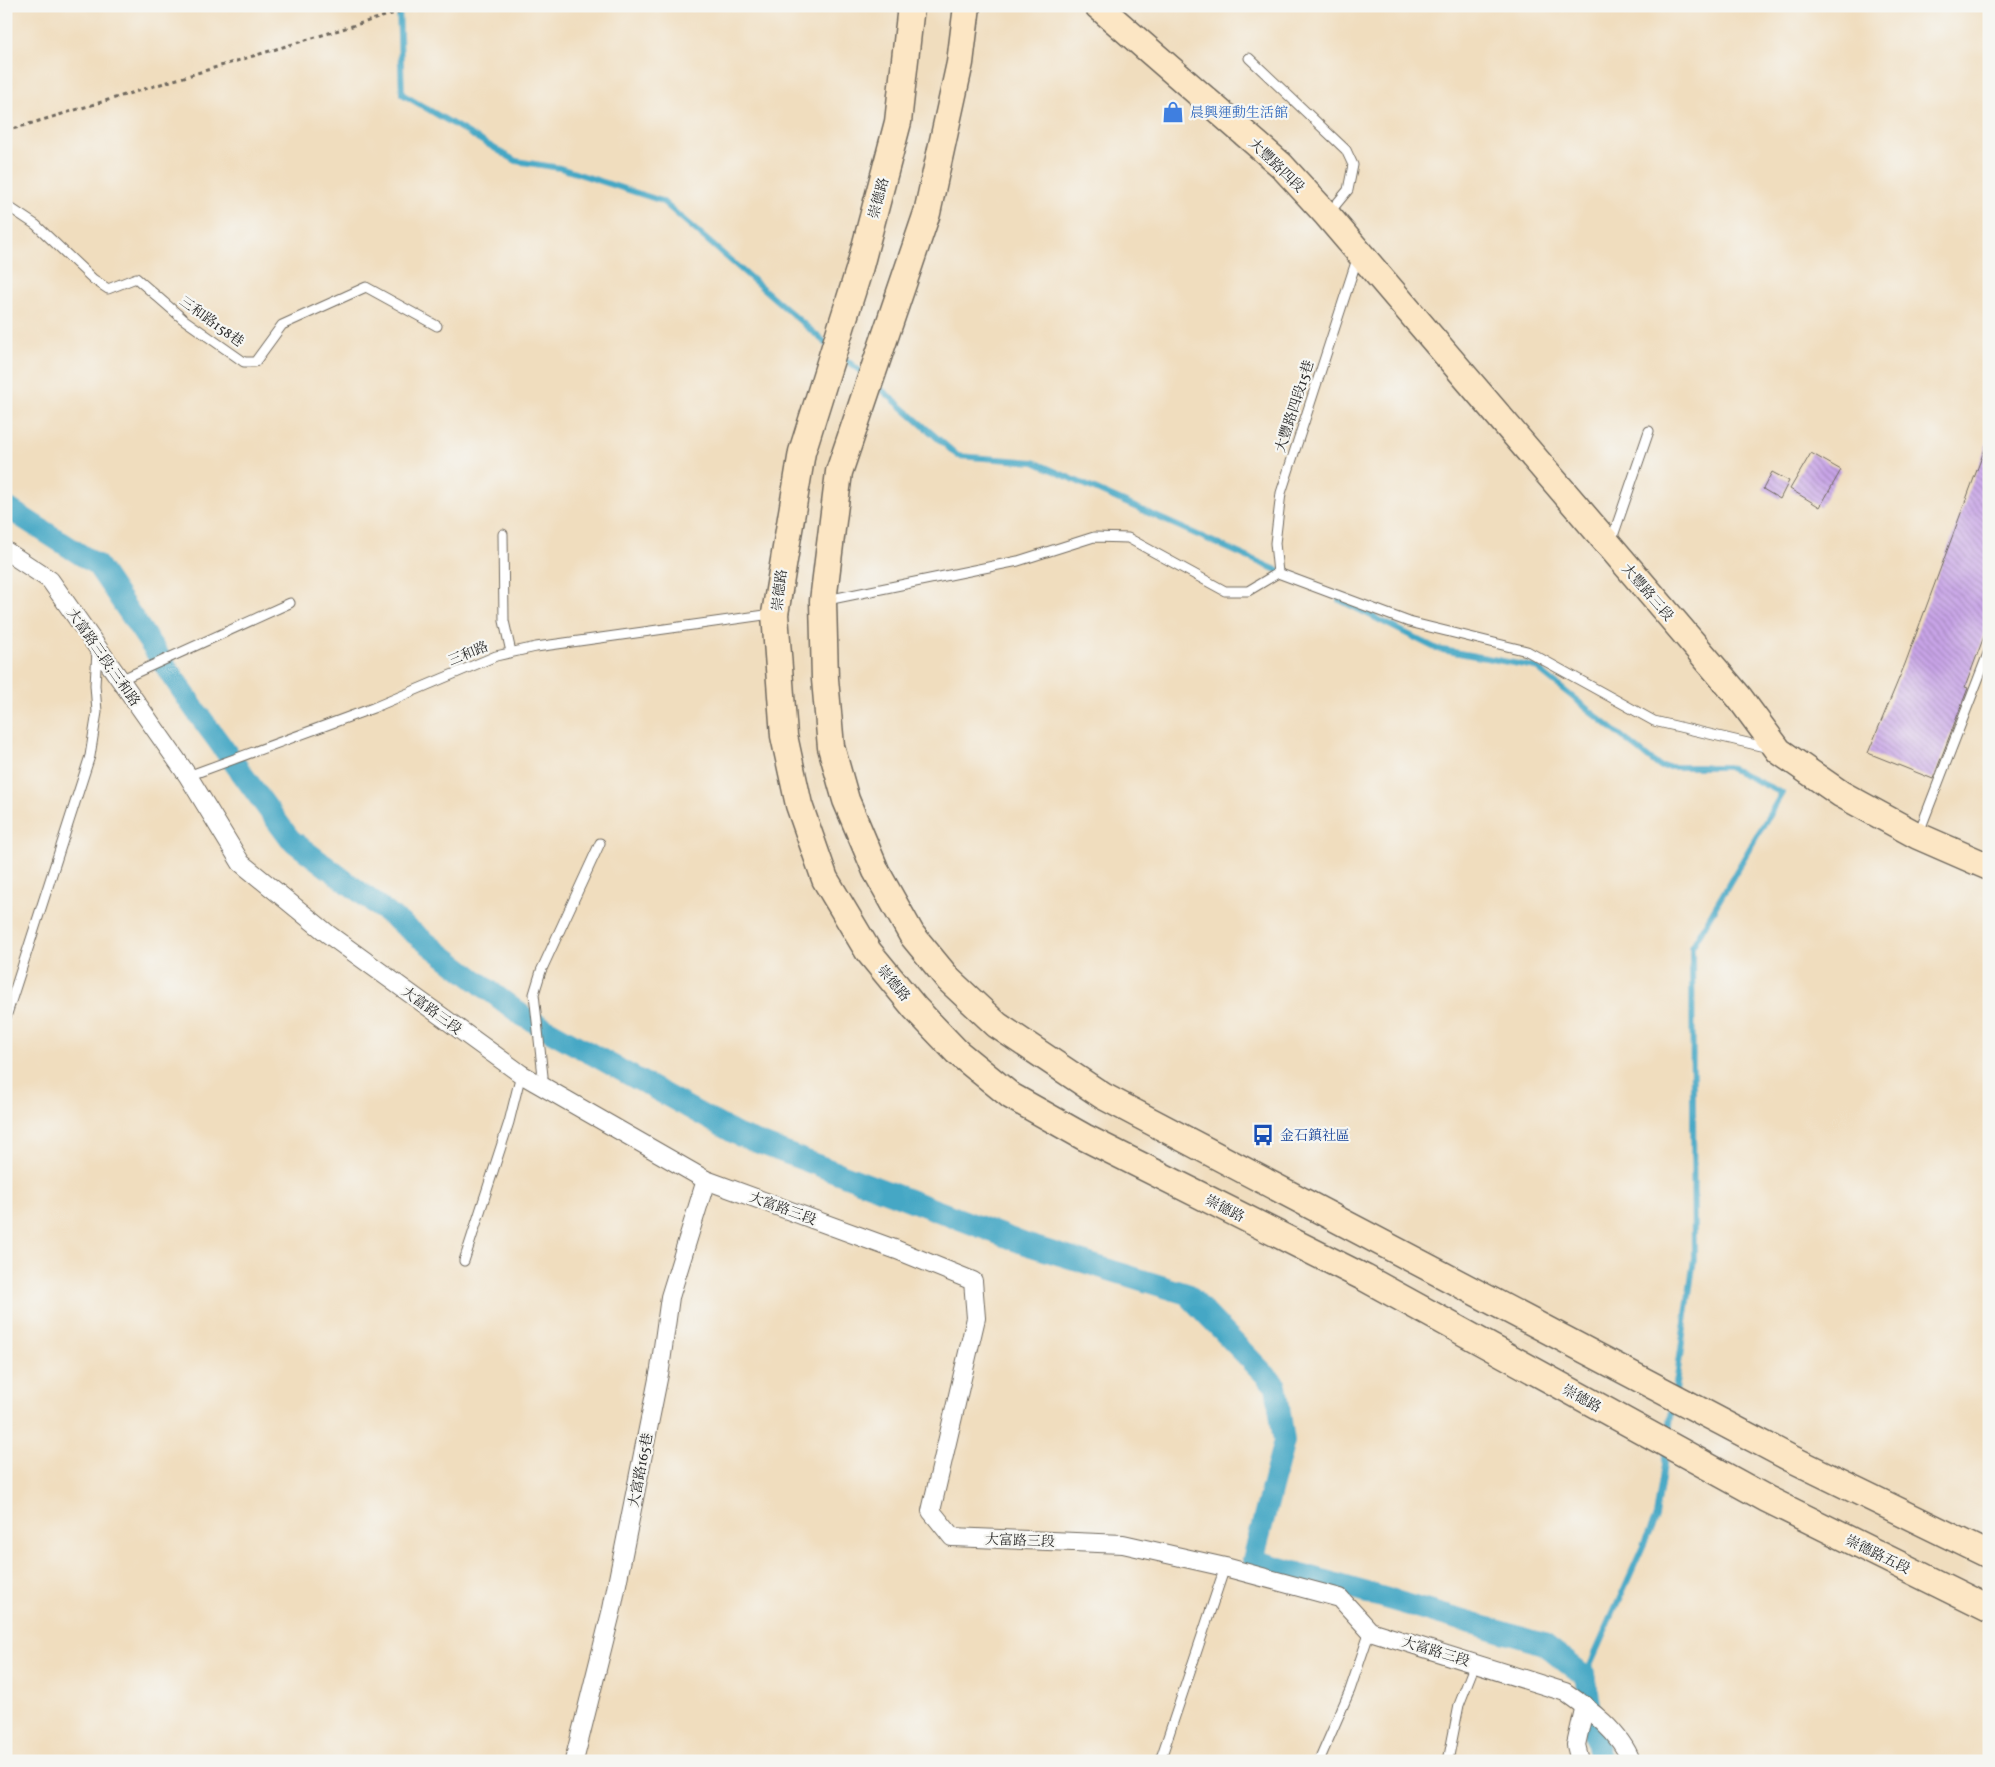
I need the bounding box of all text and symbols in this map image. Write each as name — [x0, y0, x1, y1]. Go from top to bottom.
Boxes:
shop icon: 晨興運動生活館 — [1160, 99, 1186, 125]
place label: 晨興運動生活館 — [1190, 104, 1288, 123]
street label: 大豐路四段 — [1244, 135, 1308, 197]
street label: 崇德路 — [865, 176, 894, 221]
street label: 三和路158巷 — [175, 292, 247, 352]
street label: 大豐路四段15巷 — [1272, 358, 1319, 455]
street label: 大豐路三段 — [1617, 560, 1677, 626]
street label: 崇德路 — [769, 568, 792, 612]
street label: 大富路三段;三和路 — [62, 605, 144, 711]
street label: 三和路 — [446, 638, 492, 671]
street label: 崇德路 — [872, 962, 914, 1006]
street label: 大富路三段 — [397, 983, 465, 1039]
bus stop icon: 金石鎮社區 — [1250, 1122, 1276, 1148]
place label: 金石鎮社區 — [1280, 1127, 1350, 1146]
street label: 大富路三段 — [746, 1189, 819, 1230]
street label: 崇德路 — [1201, 1191, 1247, 1227]
street label: 崇德路 — [1558, 1381, 1604, 1418]
street label: 大富路165巷 — [625, 1432, 658, 1509]
street label: 大富路三段 — [985, 1531, 1055, 1552]
street label: 崇德路五段 — [1842, 1531, 1913, 1579]
street label: 大富路三段 — [1399, 1633, 1472, 1672]

